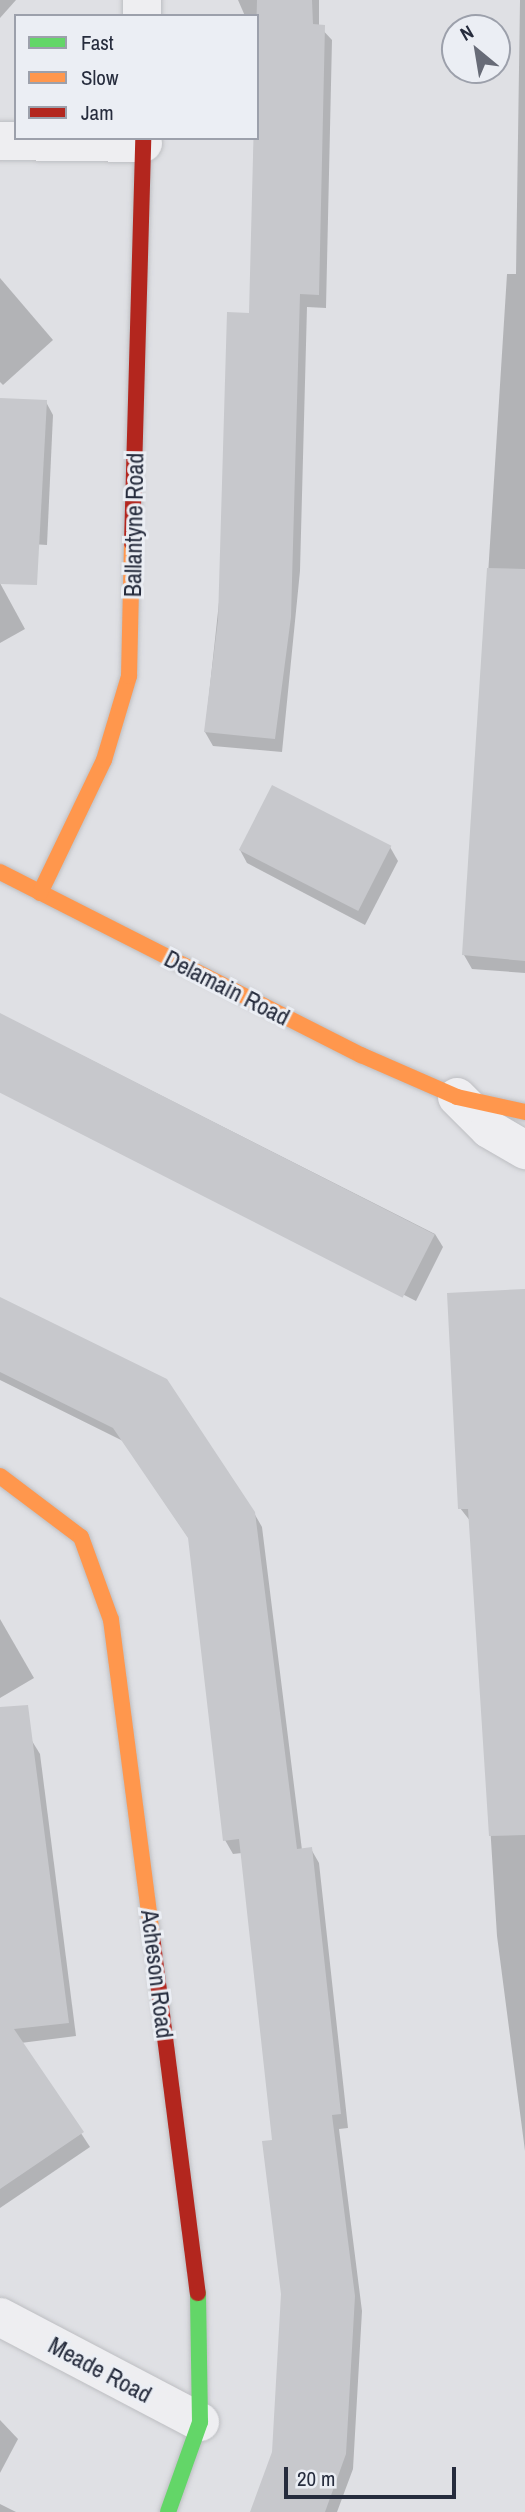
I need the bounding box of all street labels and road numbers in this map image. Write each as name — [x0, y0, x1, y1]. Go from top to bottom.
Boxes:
street label: Ballantyne Road — [118, 453, 150, 597]
street label: Delamain Road — [160, 944, 294, 1032]
street label: Acheson Road — [135, 1908, 179, 2040]
street label: Meade Road — [43, 2331, 157, 2409]

